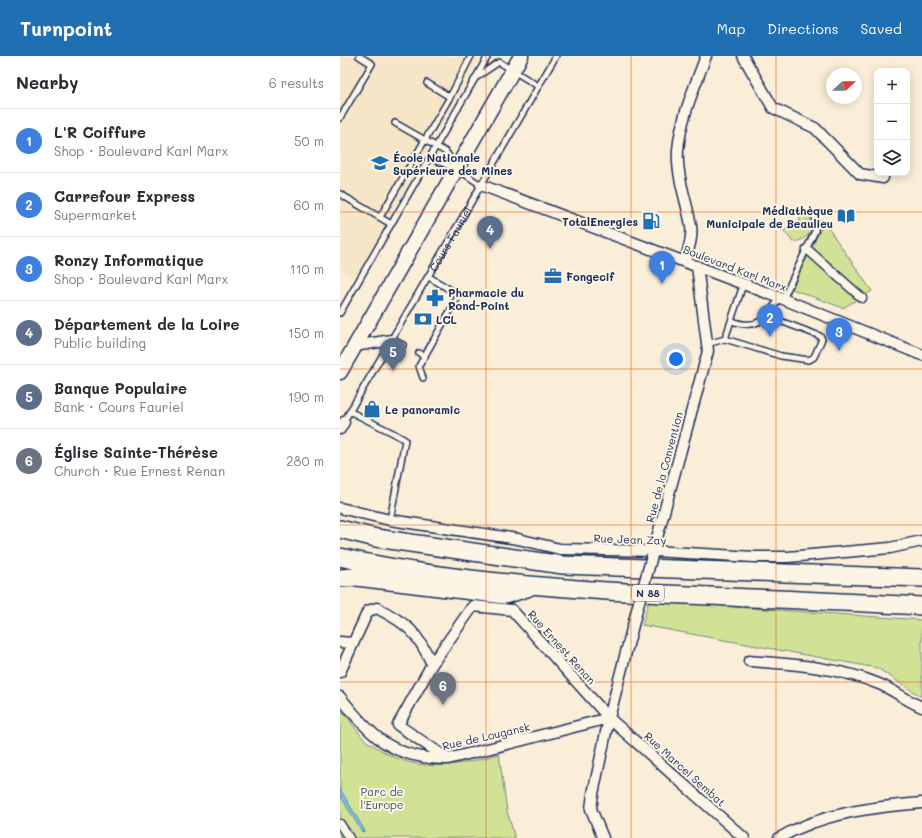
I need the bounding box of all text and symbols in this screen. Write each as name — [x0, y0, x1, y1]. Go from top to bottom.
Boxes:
text: Turnpoint — [20, 16, 112, 41]
text: Map — [717, 19, 745, 38]
text: Directions — [767, 19, 838, 38]
text: Saved — [860, 19, 902, 38]
north arrow — [826, 68, 862, 104]
map controls — [874, 68, 910, 176]
button: + — [874, 68, 910, 104]
text: Nearby — [16, 71, 78, 93]
text: 6 results — [269, 74, 324, 91]
button: − — [874, 104, 910, 140]
text: L'R Coiffure — [54, 122, 146, 142]
text: 1 — [26, 132, 32, 149]
text: 50 m — [294, 132, 324, 149]
button: layers — [874, 140, 910, 176]
text: Shop · Boulevard Karl Marx — [54, 142, 228, 159]
place label: École Nationale Supérieure des Mines — [393, 150, 513, 178]
school or university icon: École Nationale Supérieure des Mines — [370, 153, 390, 173]
text: Carrefour Express — [54, 186, 195, 206]
text: 2 — [25, 196, 33, 213]
text: 60 m — [294, 196, 324, 213]
place label: Médiathèque Municipale de Beaulieu — [706, 203, 833, 231]
street label: Cours Fauriel — [425, 204, 475, 274]
text: Supermarket — [54, 206, 137, 223]
library icon: Médiathèque Municipale de Beaulieu — [836, 206, 856, 226]
fuel station icon: TotalEnergies — [641, 211, 661, 231]
place label: TotalEnergies — [562, 214, 638, 229]
pin: 4 — [477, 216, 503, 249]
street label: Boulevard Karl Marx — [681, 241, 789, 295]
text: Ronzy Informatique — [54, 250, 204, 270]
pin: 1 — [649, 251, 675, 284]
text: 3 — [25, 260, 33, 277]
text: 110 m — [290, 260, 324, 277]
office icon: Fongecif — [543, 266, 563, 286]
place label: Fongecif — [566, 269, 614, 284]
text: Shop · Boulevard Karl Marx — [54, 270, 228, 287]
place label: Pharmacie du Rond-Point — [448, 285, 524, 313]
pharmacy icon: Pharmacie du Rond-Point — [425, 288, 445, 308]
pin: 2 — [757, 304, 783, 337]
bank icon: LCL — [413, 309, 433, 329]
place label: LCL — [436, 312, 458, 327]
text: Département de la Loire — [54, 314, 239, 334]
pin: 3 — [826, 318, 852, 351]
text: 4 — [25, 324, 33, 341]
text: 150 m — [288, 324, 324, 341]
text: Public building — [54, 334, 146, 351]
pin: 5 — [380, 338, 406, 371]
your location — [666, 349, 686, 369]
text: Banque Populaire — [54, 378, 187, 398]
text: 5 — [25, 388, 33, 405]
text: 190 m — [288, 388, 324, 405]
text: Bank · Cours Fauriel — [54, 398, 184, 415]
shop icon: Le panoramic — [362, 399, 382, 419]
place label: Le panoramic — [385, 402, 461, 417]
street label: Rue de la Convention — [642, 410, 686, 524]
text: Église Sainte-Thérèse — [54, 442, 218, 462]
text: 6 — [25, 452, 33, 469]
text: 280 m — [286, 452, 324, 469]
text: Church · Rue Ernest Renan — [54, 462, 225, 479]
street label: Rue Jean Zay — [593, 530, 667, 548]
road number: N 88 — [632, 585, 664, 601]
street label: Rue Ernest Renan — [525, 607, 599, 687]
pin: 6 — [430, 672, 456, 705]
street label: Rue de Lougansk — [441, 719, 531, 753]
street label: Rue Marcel Sembat — [641, 728, 729, 810]
park label: Parc de l'Europe — [360, 784, 404, 812]

